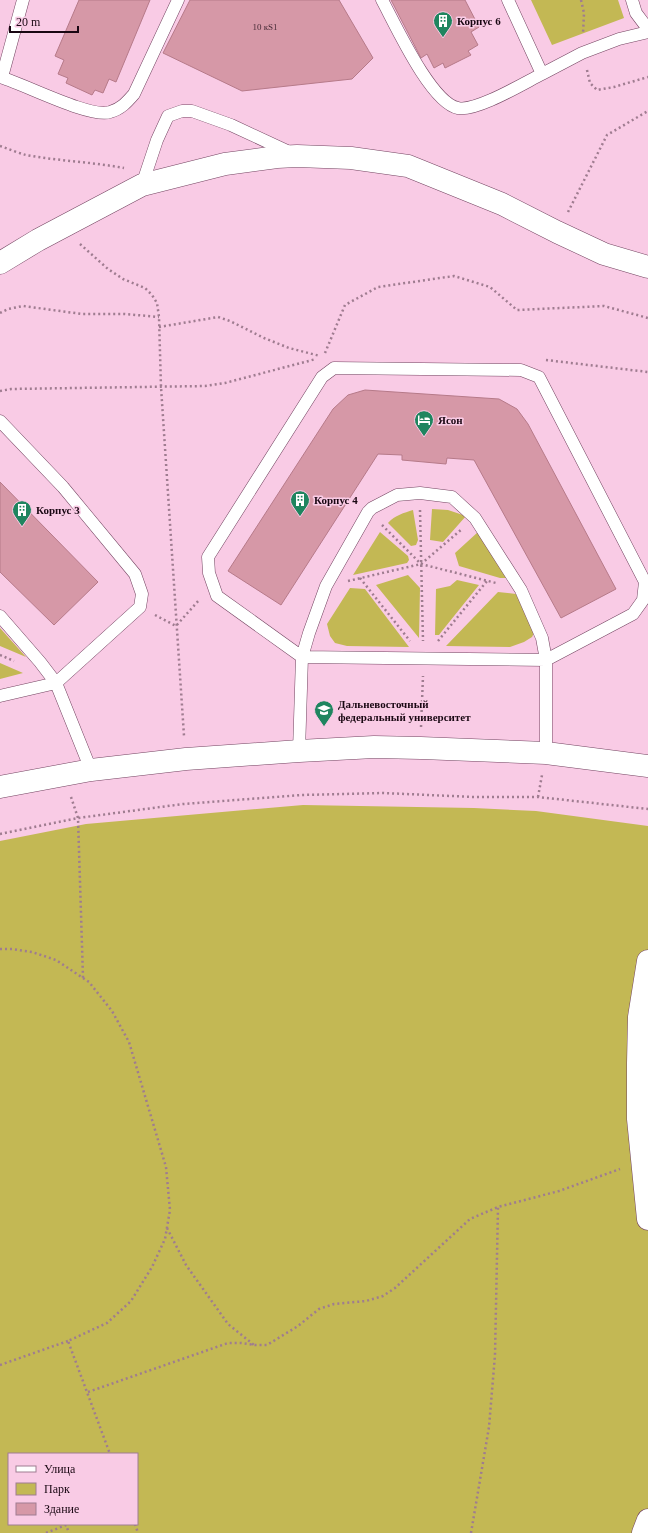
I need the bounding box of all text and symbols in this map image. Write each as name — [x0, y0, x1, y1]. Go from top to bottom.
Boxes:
scale bar — [10, 8, 78, 34]
building icon: Корпус 6 — [432, 10, 454, 38]
text: 20 m — [16, 15, 41, 29]
place label: Корпус 6 — [457, 15, 501, 27]
house number: 10 кS1 — [252, 22, 278, 32]
hotel icon: Ясон — [413, 409, 435, 437]
place label: Ясон — [438, 414, 463, 426]
building icon: Корпус 4 — [289, 489, 311, 517]
place label: Корпус 4 — [314, 494, 358, 506]
building icon: Корпус 3 — [11, 499, 33, 527]
place label: Корпус 3 — [36, 504, 80, 516]
place label: Дальневосточный федеральный университет — [338, 698, 471, 723]
school or university icon: Дальневосточный федеральный университет — [313, 699, 335, 727]
legend — [8, 1453, 138, 1525]
text: Улица — [44, 1462, 76, 1476]
text: Парк — [44, 1482, 70, 1496]
text: Здание — [44, 1502, 79, 1516]

